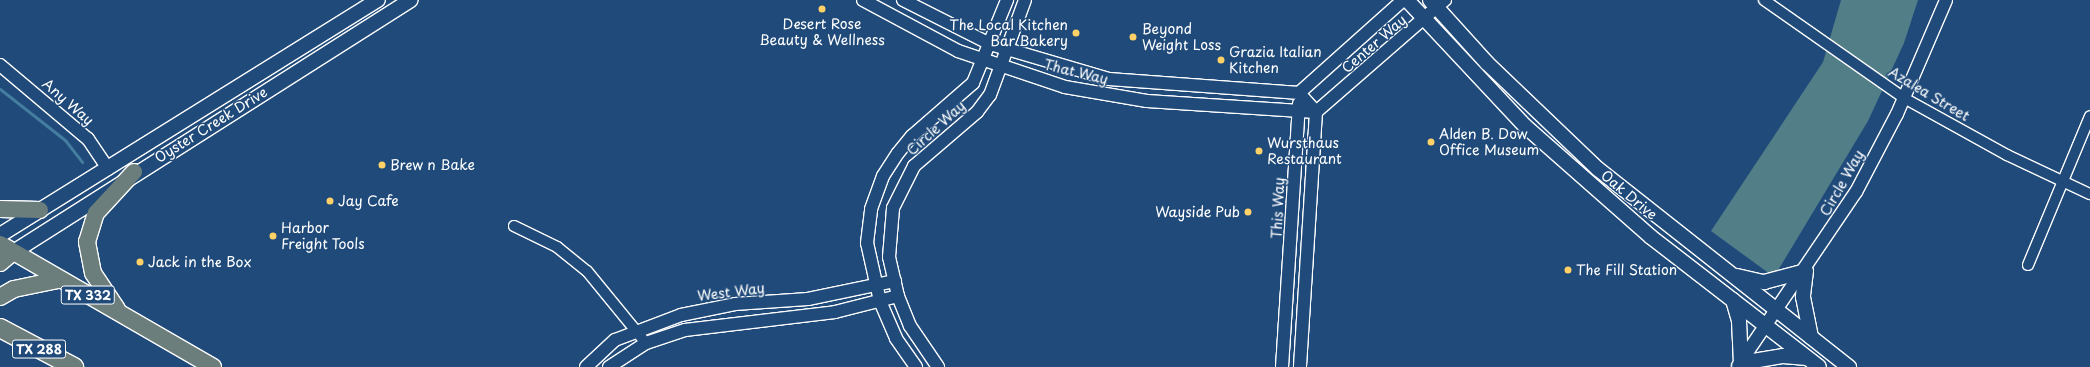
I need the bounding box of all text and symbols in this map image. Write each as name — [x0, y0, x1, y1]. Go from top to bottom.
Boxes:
marker: Desert Rose Beauty & Wellness — [817, 4, 827, 14]
street label: Center Way — [1338, 11, 1410, 77]
place label: Desert Rose Beauty & Wellness — [759, 16, 885, 48]
place label: The Local Kitchen Bar Bakery — [948, 17, 1068, 50]
place label: Beyond Weight Loss — [1142, 21, 1221, 54]
marker: The Local Kitchen Bar Bakery — [1071, 28, 1081, 38]
marker: Beyond Weight Loss — [1127, 31, 1139, 43]
place label: Grazia Italian Kitchen — [1229, 44, 1322, 76]
marker: Grazia Italian Kitchen — [1216, 55, 1226, 65]
street label: That Way — [1042, 56, 1110, 88]
street label: Azalea Street — [1885, 63, 1973, 125]
street label: Any Way — [39, 75, 97, 129]
street label: Oyster Creek Drive — [151, 83, 271, 167]
street label: Circle Way — [903, 97, 969, 159]
place label: Alden B. Dow Office Museum — [1439, 126, 1539, 158]
place label: Wursthaus Restaurant — [1267, 135, 1342, 168]
marker: Alden B. Dow Office Museum — [1426, 137, 1436, 147]
marker: Wursthaus Restaurant — [1254, 146, 1264, 156]
street label: Circle Way — [1816, 146, 1868, 220]
place label: Brew n Bake — [390, 157, 476, 173]
marker: Brew n Bake — [377, 160, 387, 170]
street label: Oak Drive — [1597, 166, 1661, 224]
street label: This Way — [1268, 176, 1288, 240]
place label: Jay Cafe — [338, 193, 399, 209]
marker: Jay Cafe — [325, 196, 335, 206]
place label: Wayside Pub — [1155, 204, 1240, 220]
marker: Wayside Pub — [1243, 207, 1253, 217]
place label: Harbor Freight Tools — [281, 220, 365, 252]
marker: Harbor Freight Tools — [268, 231, 278, 241]
place label: Jack in the Box — [148, 254, 252, 270]
marker: Jack in the Box — [135, 257, 145, 267]
place label: The Fill Station — [1576, 262, 1678, 278]
marker: The Fill Station — [1563, 265, 1573, 275]
street label: West Way — [697, 280, 765, 304]
road number: TX 332 — [60, 284, 116, 306]
road number: TX 288 — [11, 338, 67, 360]

